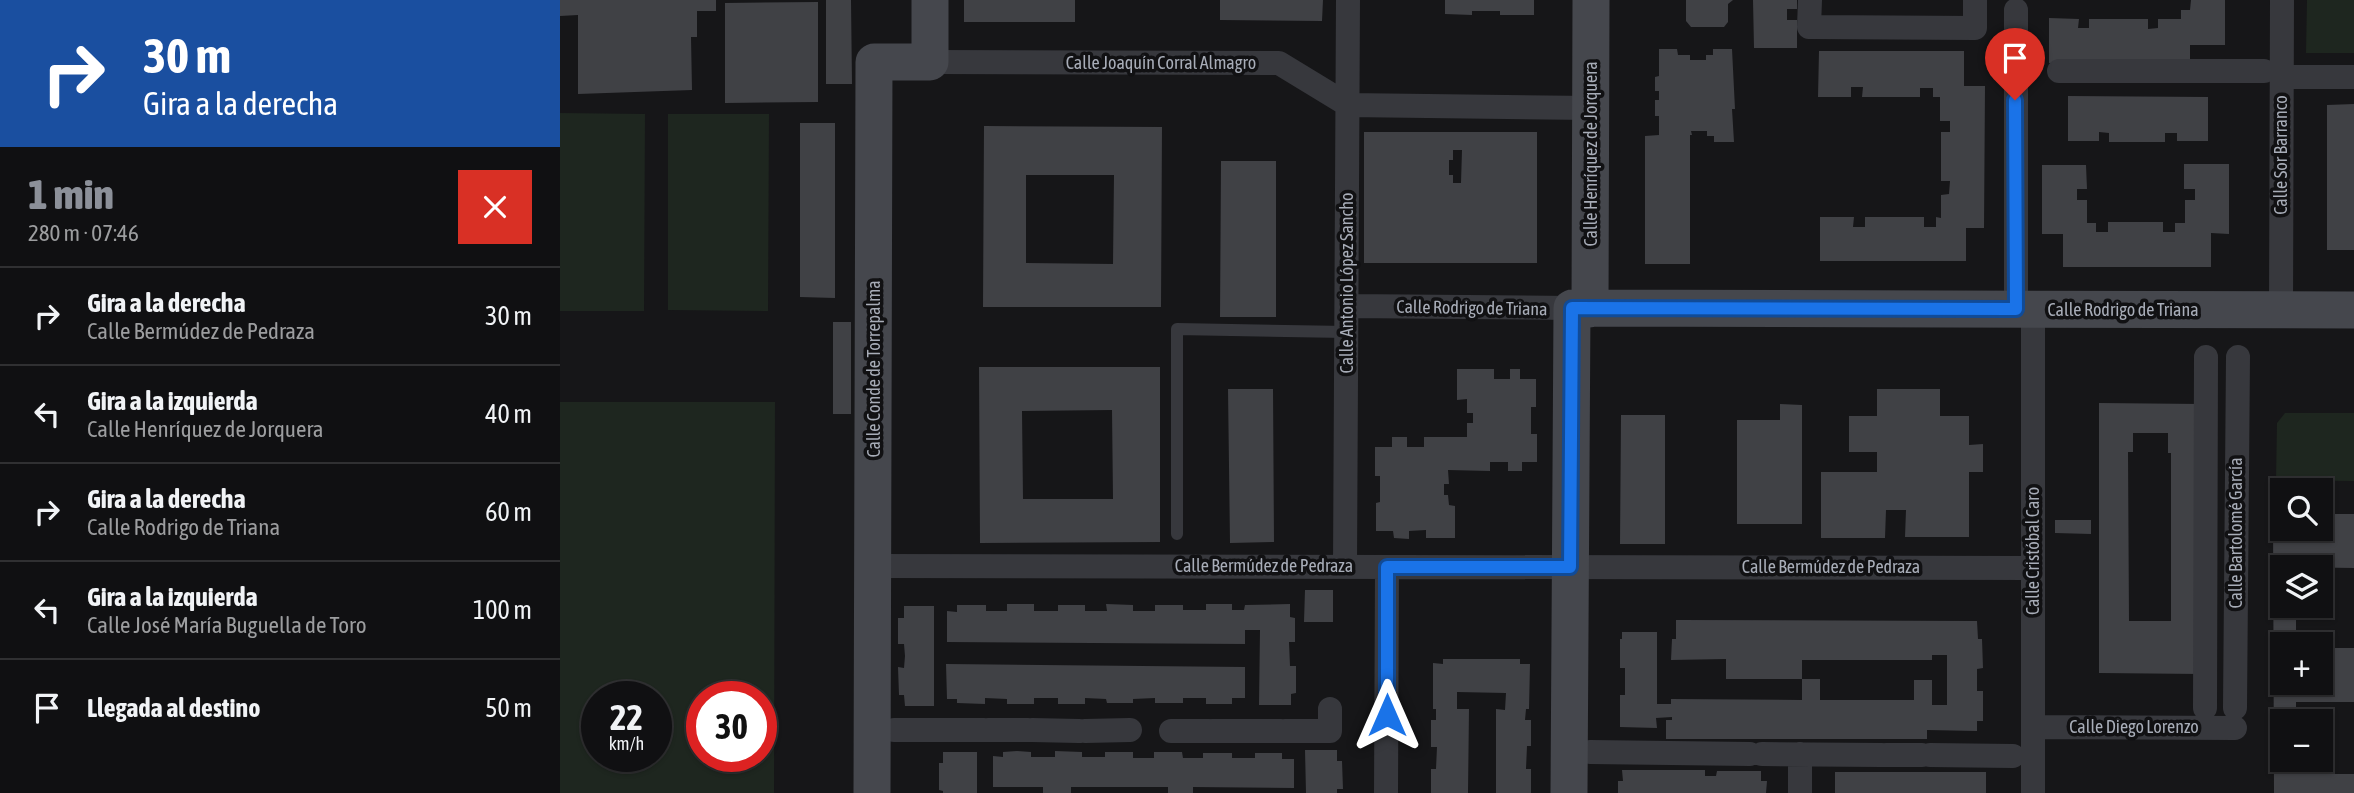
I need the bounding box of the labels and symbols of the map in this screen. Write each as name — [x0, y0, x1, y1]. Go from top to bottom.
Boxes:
pin — [1985, 28, 2045, 100]
street label: Calle Joaquín Corral Almagro — [1066, 52, 1256, 73]
street label: Calle Henríquez de Jorquera — [1580, 61, 1601, 247]
street label: Calle Sor Barranco — [2270, 95, 2291, 215]
street label: Calle Antonio López Sancho — [1336, 193, 1357, 373]
street label: Calle Conde de Torrepalma — [863, 280, 884, 458]
street label: Calle Rodrigo de Triana — [1396, 296, 1548, 319]
street label: Calle Rodrigo de Triana — [2047, 299, 2199, 320]
street label: Calle Bartolomé García — [2225, 457, 2246, 609]
street label: Calle Cristóbal Caro — [2022, 487, 2043, 615]
street label: Calle Bermúdez de Pedraza — [1175, 555, 1353, 576]
street label: Calle Bermúdez de Pedraza — [1742, 556, 1920, 577]
position arrow — [1350, 678, 1424, 752]
speed limit sign: 30 — [686, 681, 777, 772]
street label: Calle Diego Lorenzo — [2069, 716, 2199, 737]

